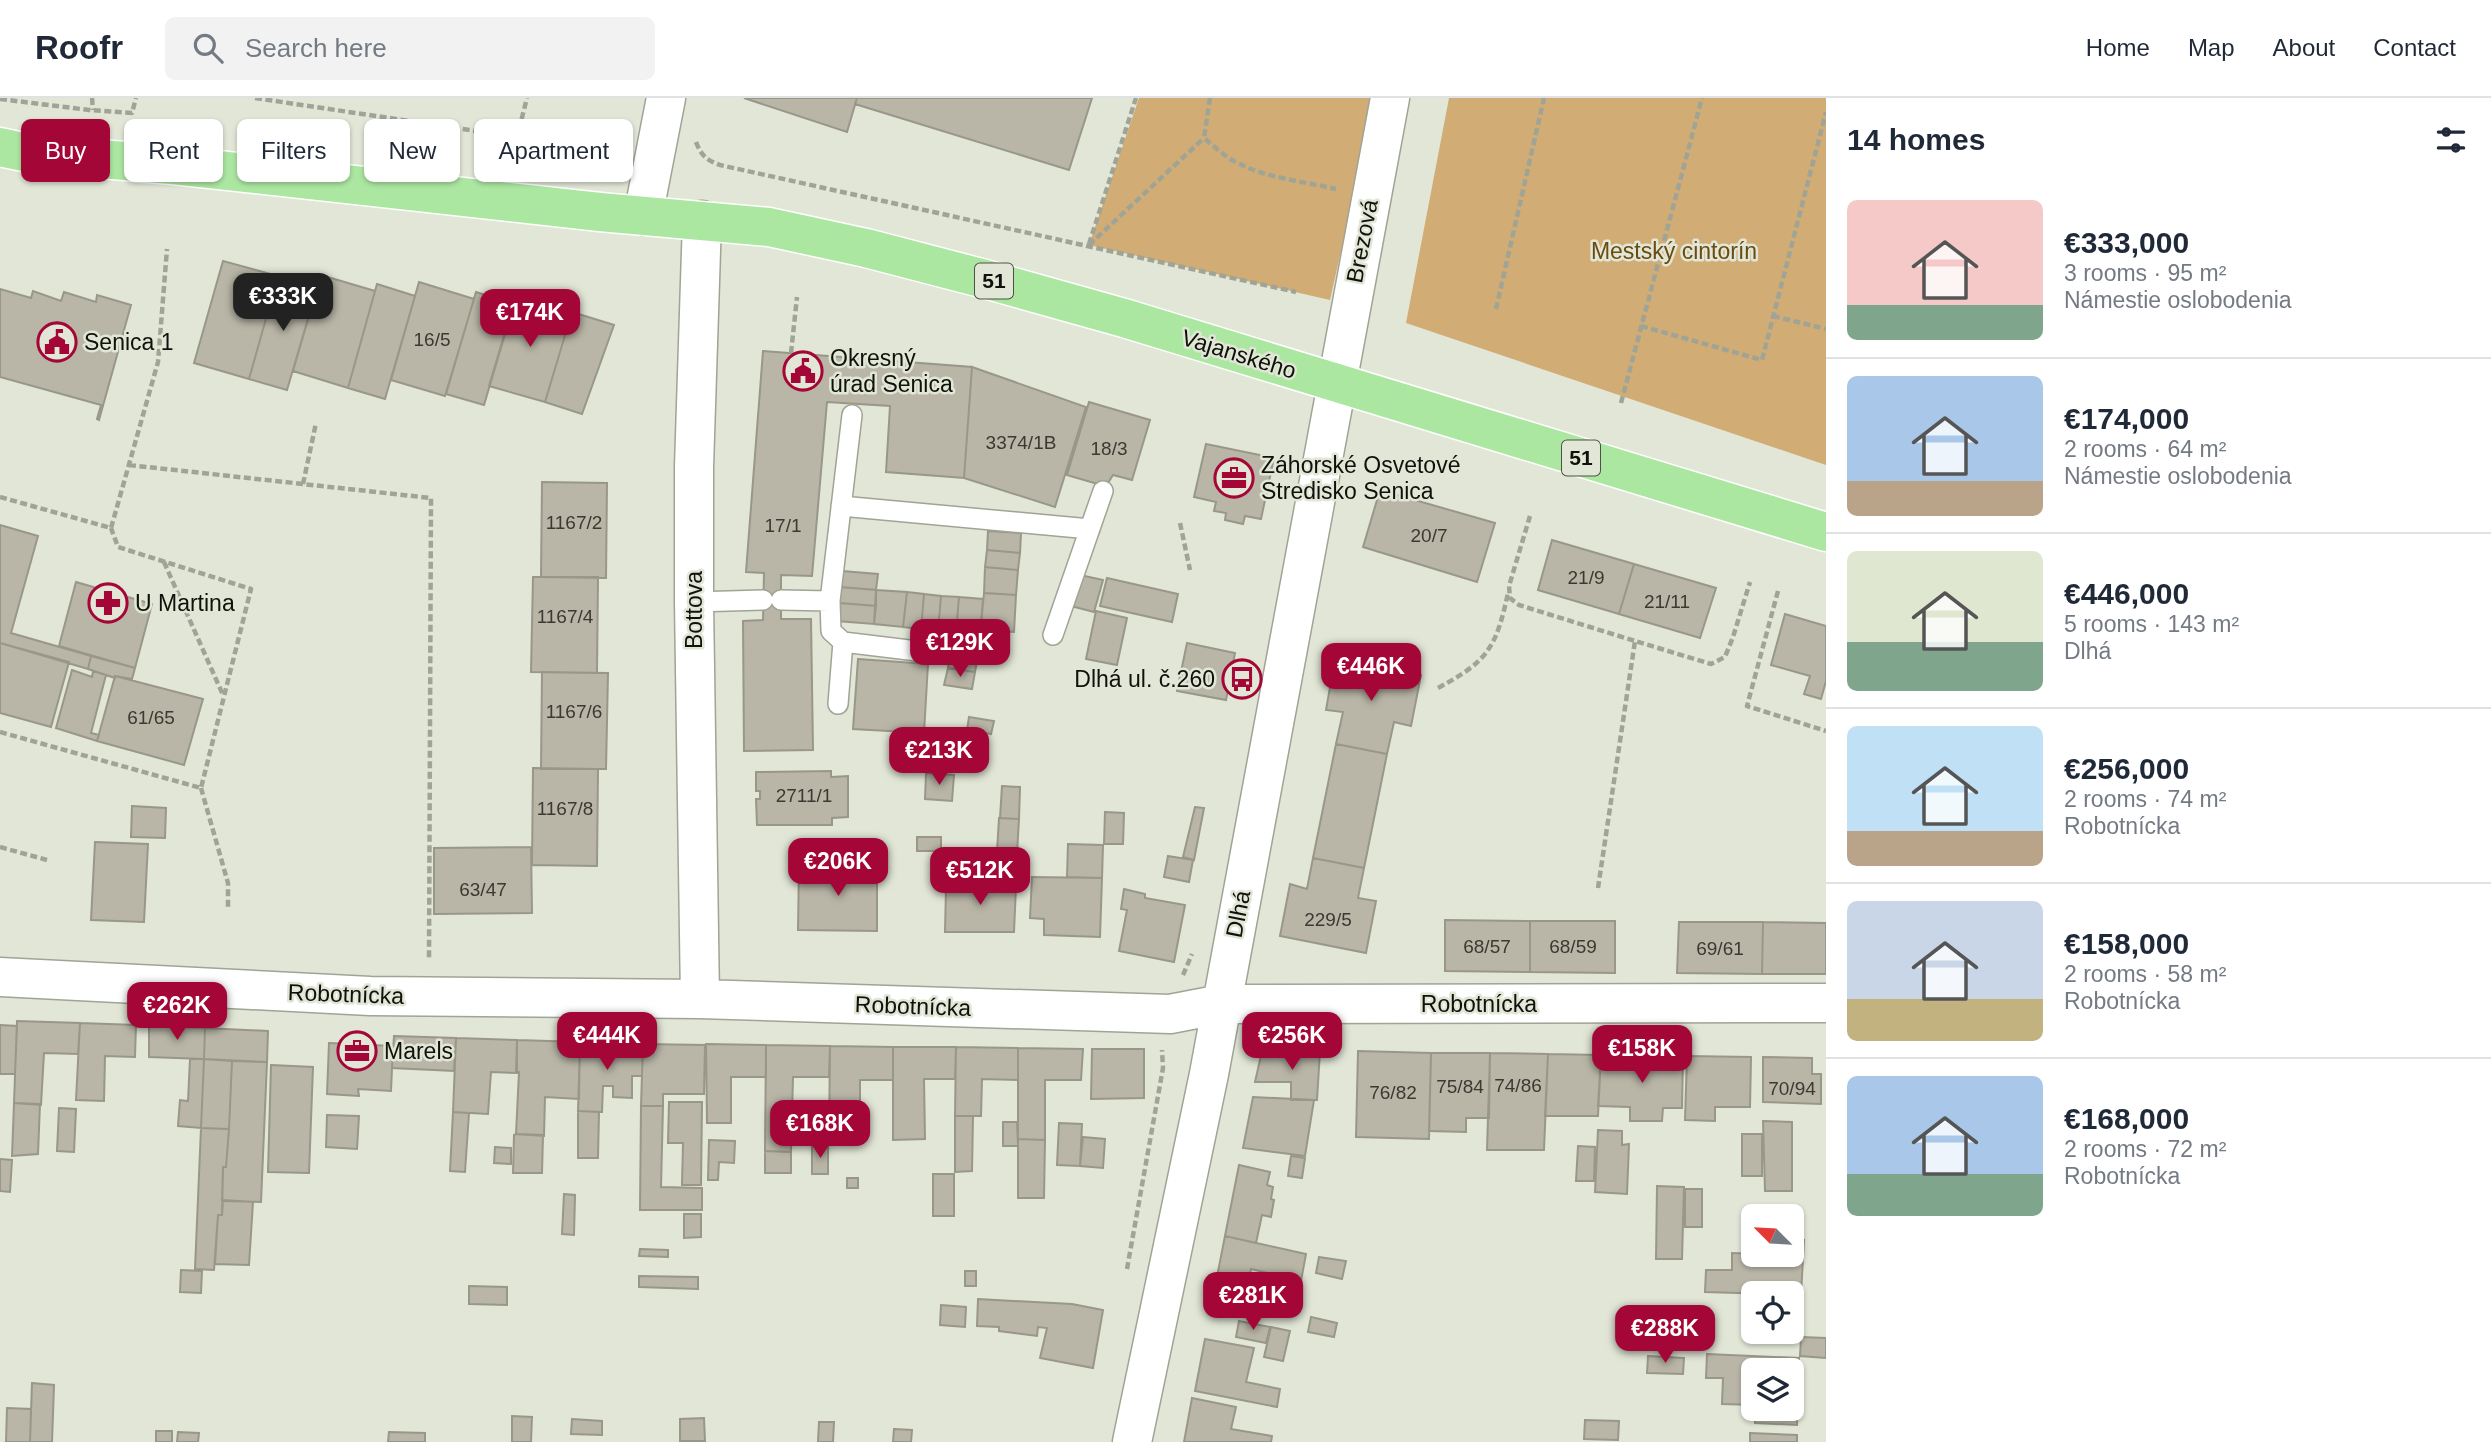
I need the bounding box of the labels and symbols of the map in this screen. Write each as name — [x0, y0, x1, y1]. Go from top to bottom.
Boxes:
street label: Brezová — [1341, 197, 1383, 285]
park label: Mestský cintorín — [1591, 238, 1757, 264]
road number: 51 — [975, 264, 1013, 298]
pin: €333K — [234, 274, 332, 333]
pin: €174K — [481, 289, 579, 349]
public building icon: Senica 1 — [36, 321, 78, 363]
street label: Vajanského — [1179, 324, 1299, 384]
place label: Senica 1 — [84, 329, 174, 355]
house number: 16/5 — [414, 329, 450, 350]
place label: Okresný úrad Senica — [830, 345, 953, 397]
public building icon: Okresný úrad Senica — [782, 350, 824, 392]
house number: 3374/1B — [986, 432, 1056, 453]
house number: 18/3 — [1091, 438, 1127, 459]
road number: 51 — [1562, 440, 1600, 476]
place label: Záhorské Osvetové Stredisko Senica — [1261, 452, 1460, 504]
office icon: Záhorské Osvetové Stredisko Senica — [1213, 457, 1255, 499]
house number: 1167/2 — [546, 512, 602, 533]
house number: 17/1 — [765, 515, 801, 536]
house number: 20/7 — [1411, 525, 1447, 546]
house number: 21/9 — [1568, 567, 1604, 588]
street label: Bottova — [681, 571, 707, 649]
pharmacy icon: U Martina — [87, 582, 129, 624]
place label: U Martina — [135, 590, 235, 616]
house number: 21/11 — [1644, 591, 1690, 612]
house number: 1167/4 — [537, 606, 594, 627]
pin: €129K — [911, 620, 1009, 679]
pin: €446K — [1322, 644, 1420, 703]
bus stop icon: Dlhá ul. č.260 — [1221, 658, 1263, 700]
place label: Dlhá ul. č.260 — [1074, 666, 1215, 692]
house number: 1167/6 — [546, 701, 602, 722]
house number: 61/65 — [127, 707, 175, 728]
pin: €213K — [890, 728, 988, 787]
house number: 2711/1 — [776, 785, 832, 806]
house number: 1167/8 — [537, 798, 593, 819]
pin: €206K — [789, 838, 887, 898]
pin: €512K — [931, 848, 1029, 907]
house number: 63/47 — [459, 879, 507, 900]
street label: Dlhá — [1221, 888, 1255, 940]
house number: 229/5 — [1304, 909, 1352, 930]
house number: 68/57 — [1463, 936, 1511, 957]
house number: 68/59 — [1549, 936, 1597, 957]
house number: 69/61 — [1696, 938, 1744, 959]
street label: Robotnícka — [287, 979, 405, 1009]
pin: €262K — [128, 982, 226, 1042]
street label: Robotnícka — [854, 991, 972, 1021]
street label: Robotnícka — [1421, 991, 1537, 1017]
pin: €444K — [558, 1012, 656, 1072]
pin: €256K — [1243, 1012, 1341, 1072]
pin: €158K — [1593, 1026, 1691, 1085]
office icon: Marels — [336, 1030, 378, 1072]
place label: Marels — [384, 1038, 453, 1064]
house number: 74/86 — [1494, 1075, 1542, 1096]
house number: 75/84 — [1436, 1076, 1484, 1097]
house number: 70/94 — [1768, 1078, 1816, 1099]
house number: 76/82 — [1369, 1082, 1417, 1103]
pin: €168K — [771, 1100, 869, 1160]
north arrow — [1741, 1204, 1804, 1267]
pin: €281K — [1204, 1272, 1302, 1332]
pin: €288K — [1616, 1306, 1714, 1365]

